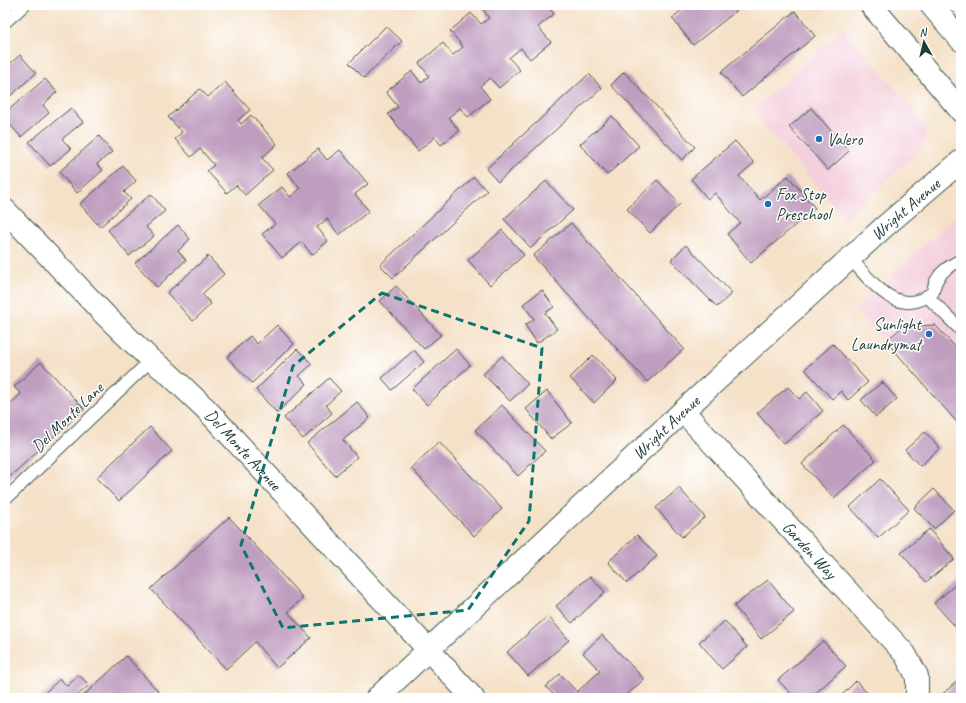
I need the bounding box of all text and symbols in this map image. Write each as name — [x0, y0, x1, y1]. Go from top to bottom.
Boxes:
north arrow — [904, 22, 944, 62]
text: N — [918, 24, 929, 40]
place label: Valero — [827, 129, 863, 150]
marker: Valero — [814, 134, 824, 144]
street label: Wright Avenue — [867, 173, 946, 245]
place label: Fox Stop Preschool — [776, 184, 834, 225]
marker: Fox Stop Preschool — [763, 199, 773, 209]
place label: Sunlight Laundrymat — [851, 314, 923, 355]
marker: Sunlight Laundrymat — [924, 329, 934, 339]
street label: Del Monte Lane — [27, 377, 109, 457]
street label: Wright Avenue — [628, 390, 705, 464]
street label: Del Monte Avenue — [200, 405, 287, 496]
street label: Garden Way — [778, 517, 842, 584]

